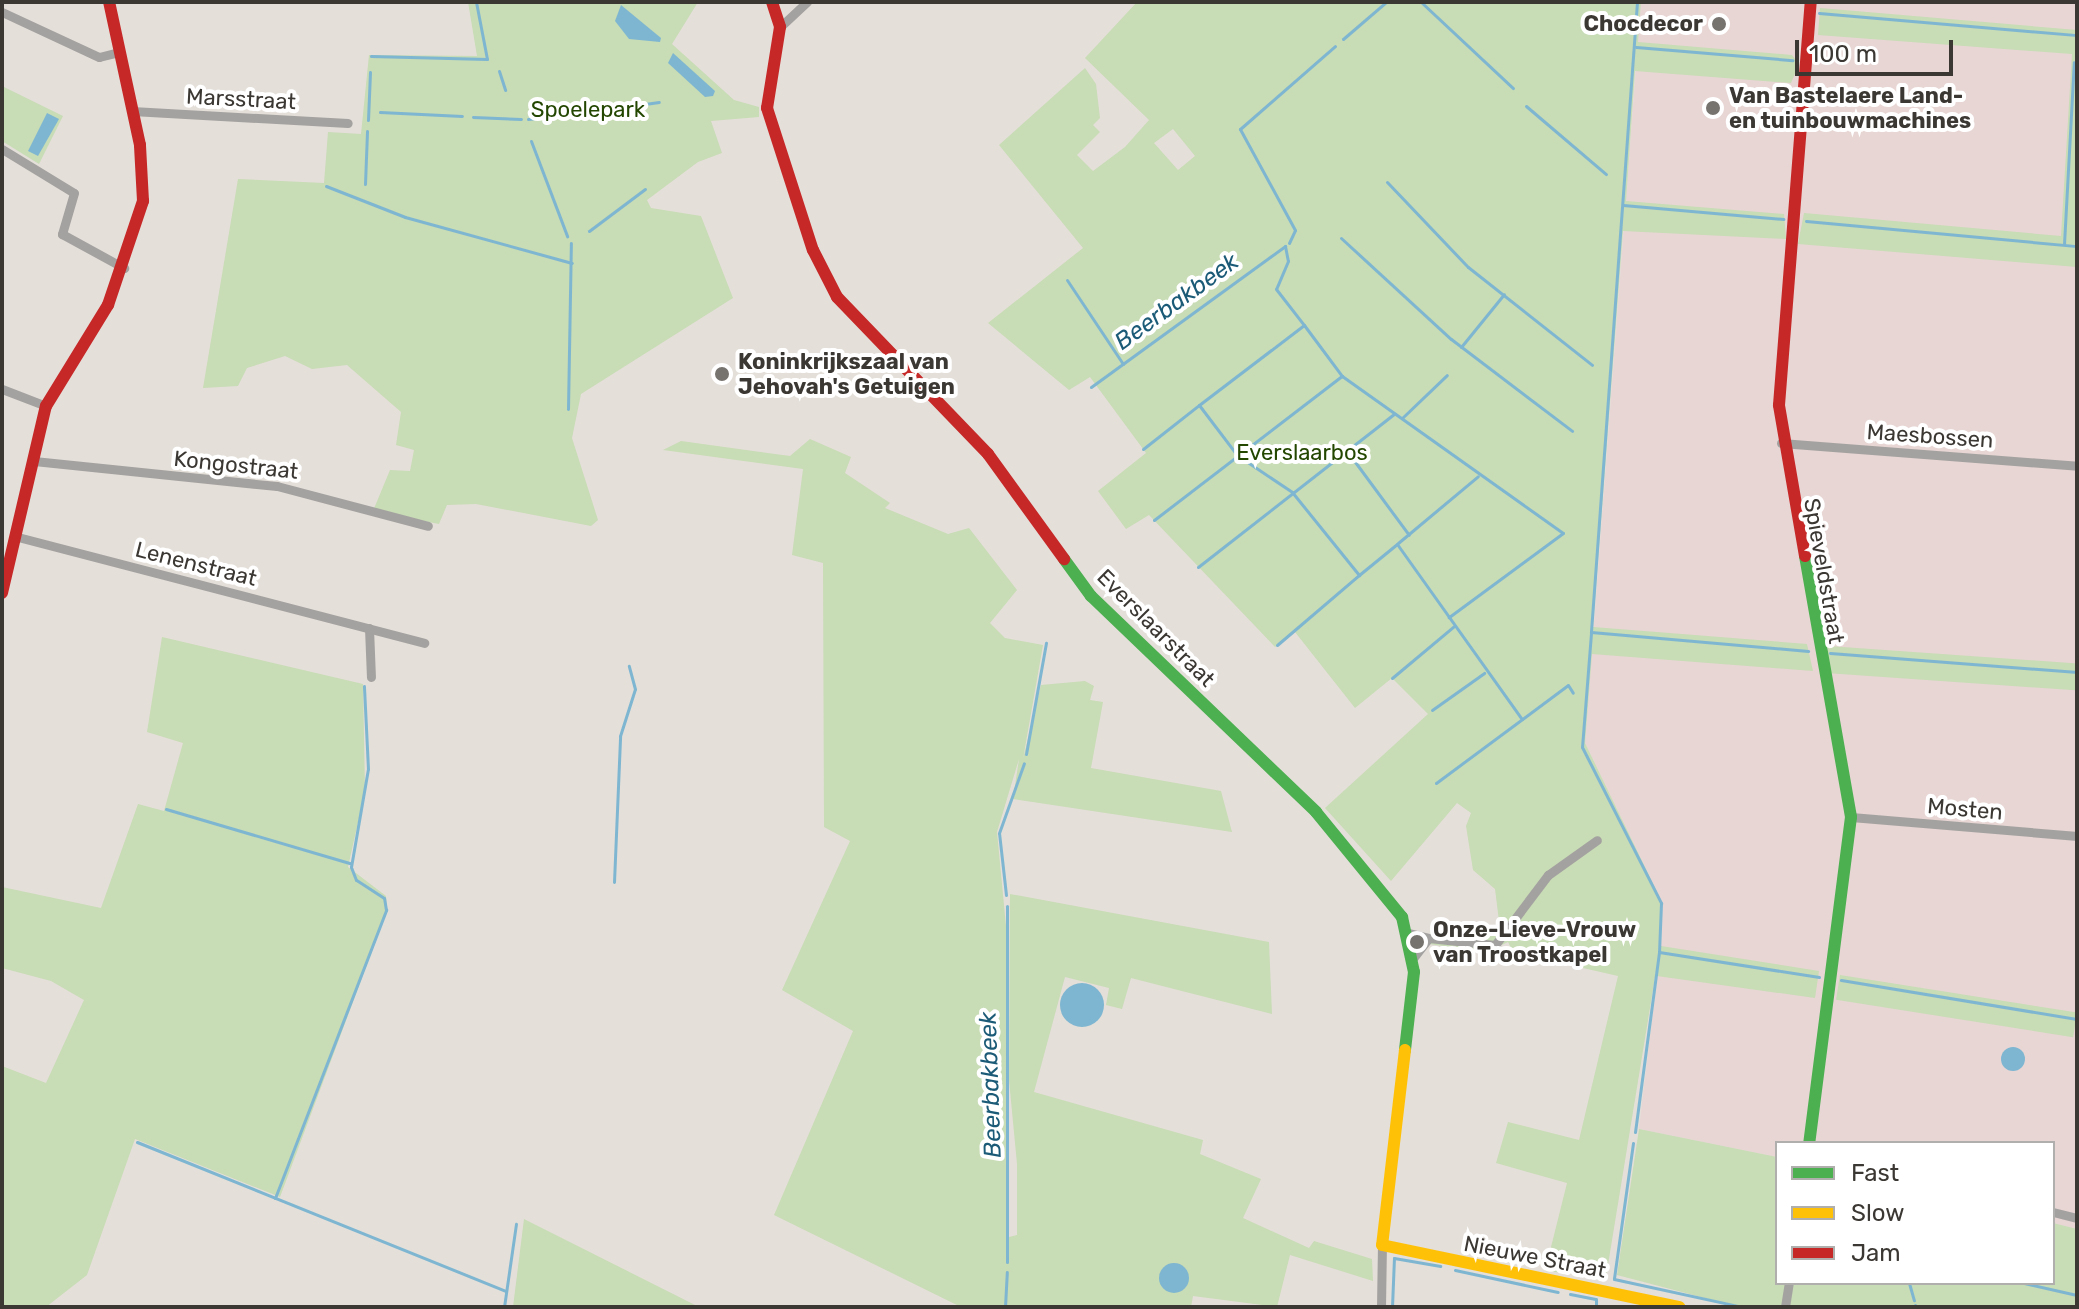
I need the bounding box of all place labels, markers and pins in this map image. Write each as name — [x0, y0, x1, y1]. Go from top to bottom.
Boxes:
place label: Chocdecor — [1583, 11, 1703, 37]
marker: Chocdecor — [1710, 15, 1728, 33]
place label: Van Bastelaere Land- en tuinbouwmachines — [1729, 82, 1972, 134]
marker: Van Bastelaere Land- en tuinbouwmachines — [1704, 99, 1722, 117]
place label: Koninkrijkszaal van Jehovah's Getuigen — [738, 348, 955, 400]
marker: Koninkrijkszaal van Jehovah's Getuigen — [713, 365, 731, 383]
place label: Onze-Lieve-Vrouw van Troostkapel — [1433, 916, 1636, 968]
marker: Onze-Lieve-Vrouw van Troostkapel — [1408, 933, 1426, 951]

